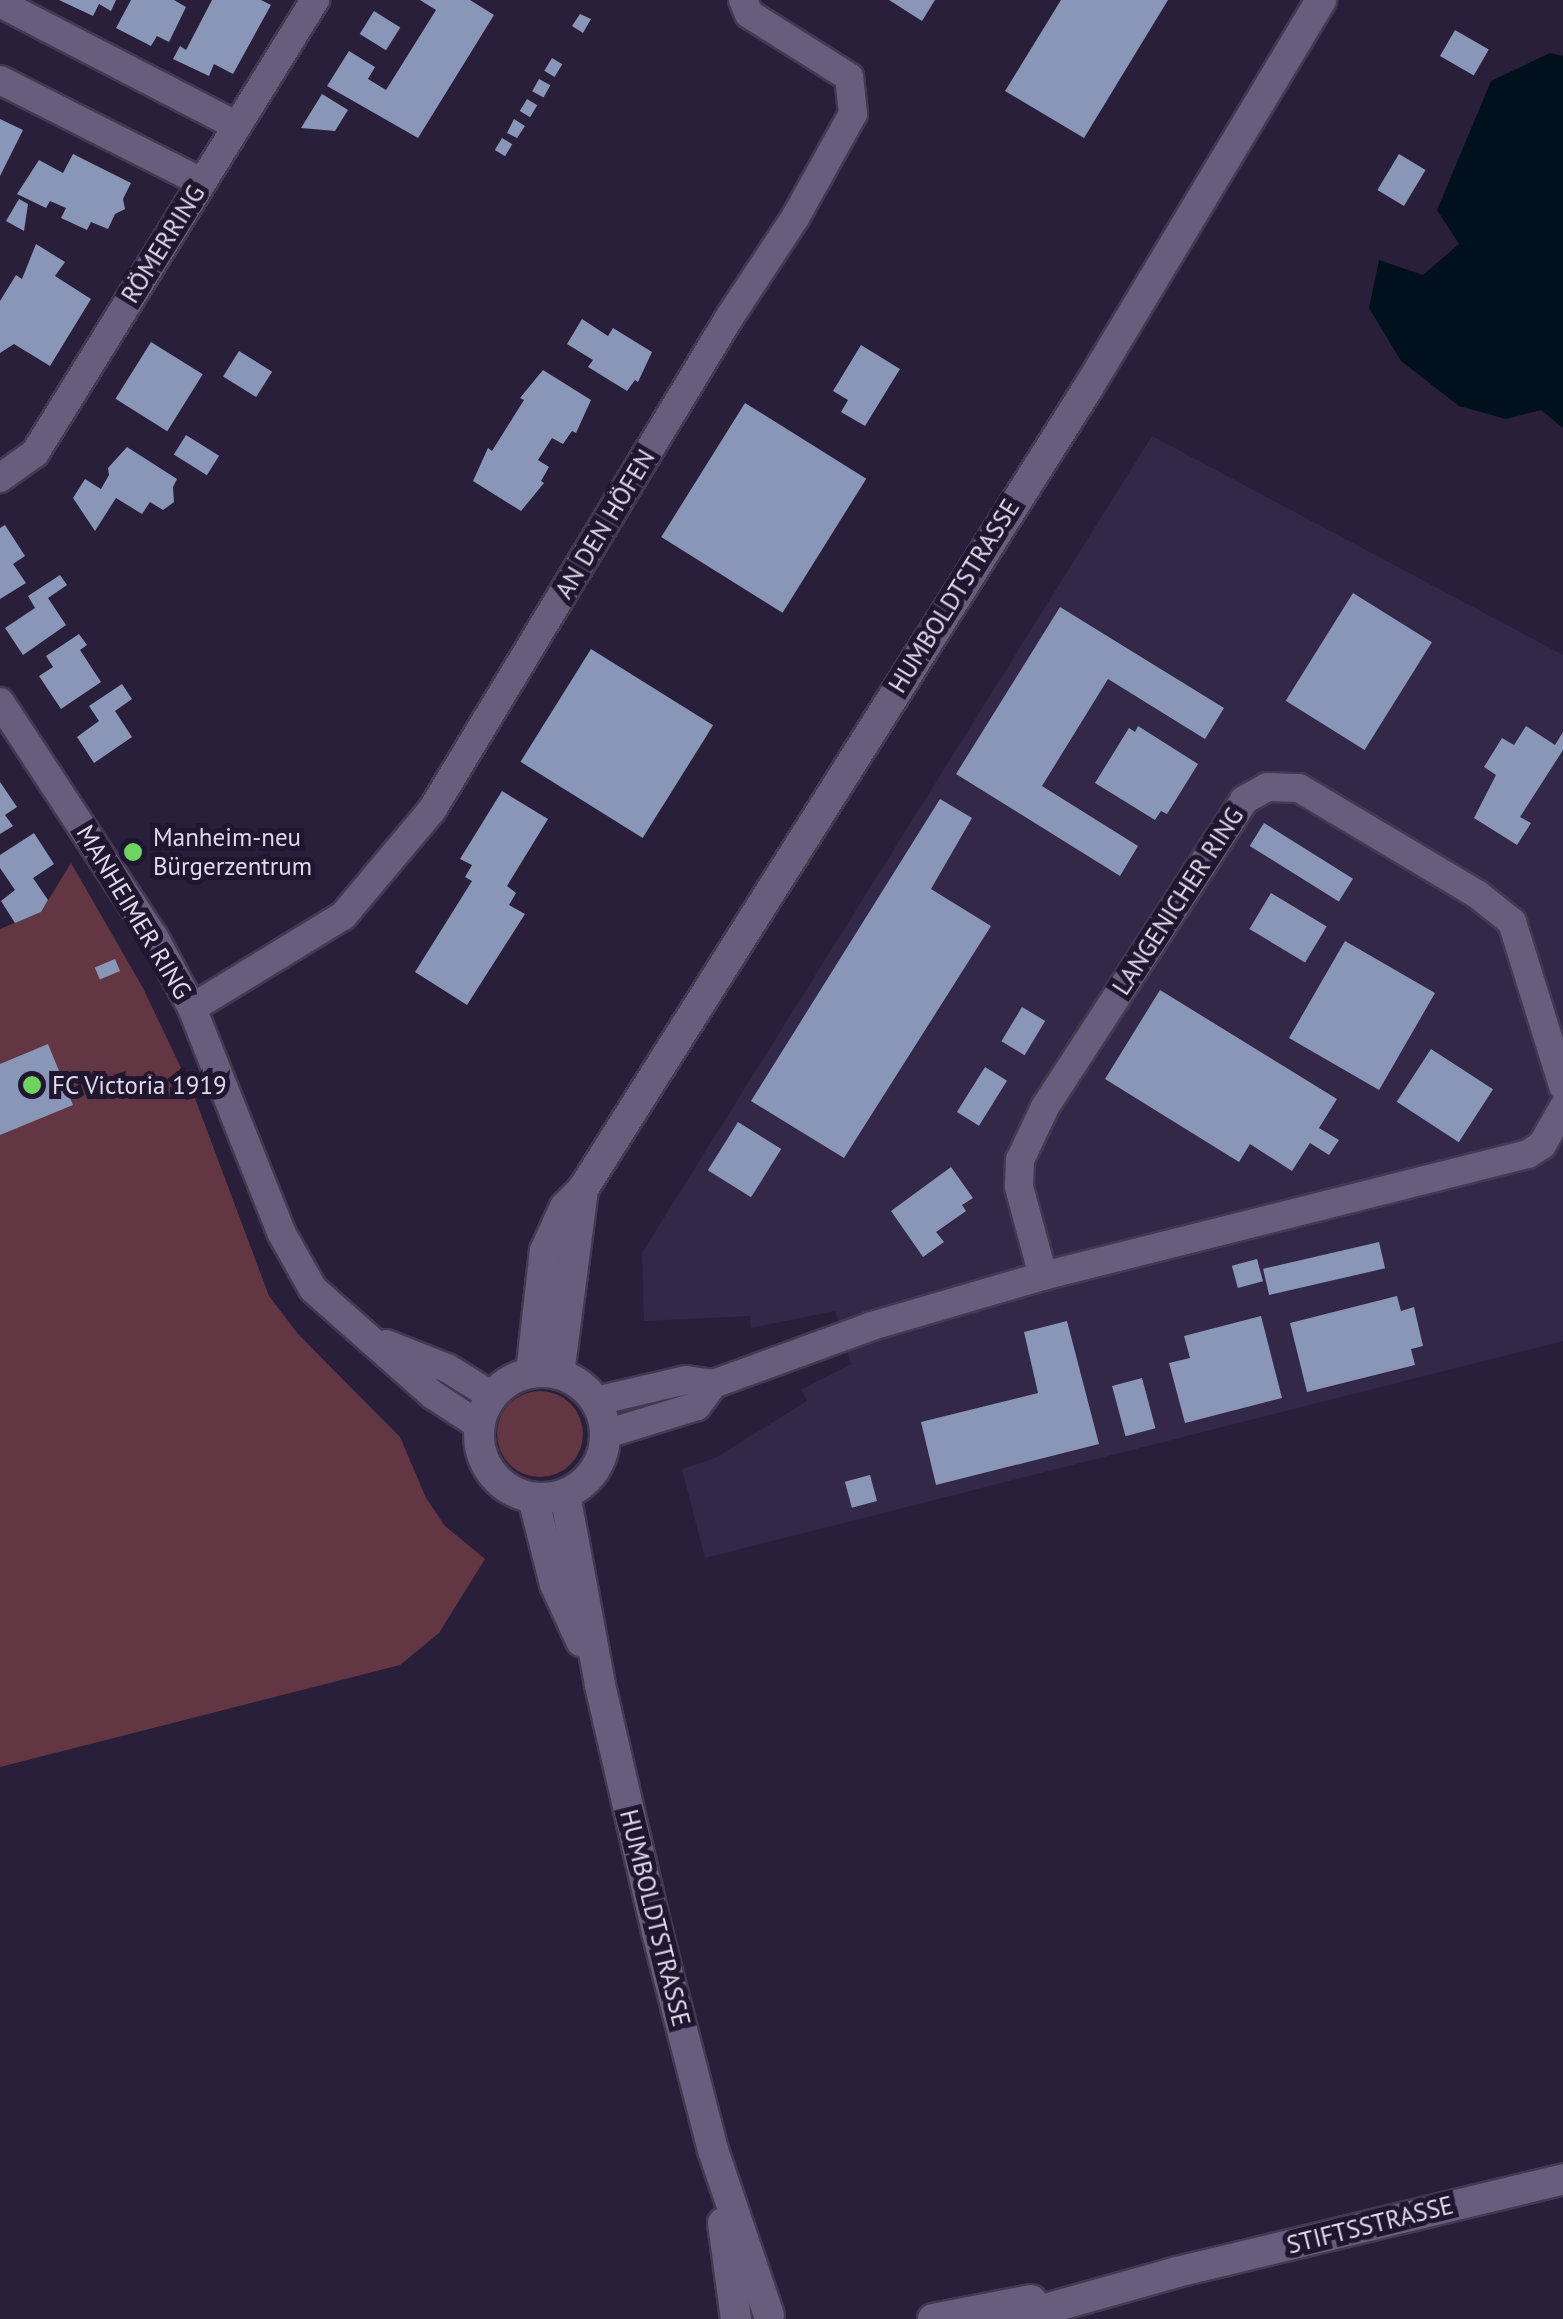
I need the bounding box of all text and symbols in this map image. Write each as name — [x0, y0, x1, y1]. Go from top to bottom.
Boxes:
street label: RÖMERRING — [115, 180, 211, 308]
street label: AN DEN HÖFEN — [549, 444, 661, 604]
street label: HUMBOLDTSTRASSE — [882, 494, 1026, 698]
street label: LANGENICHER RING — [1106, 802, 1250, 1000]
street label: MANHEIMER RING — [70, 820, 198, 1004]
place label: Manheim-neu Bürgerzentrum — [153, 823, 312, 882]
marker: Manheim-neu Bürgerzentrum — [122, 841, 144, 863]
place label: FC Victoria 1919 — [52, 1070, 228, 1100]
marker: FC Victoria 1919 — [21, 1074, 43, 1096]
street label: HUMBOLDTSTRASSE — [614, 1806, 696, 2030]
street label: STIFTSSTRASSE — [1284, 2190, 1456, 2260]

